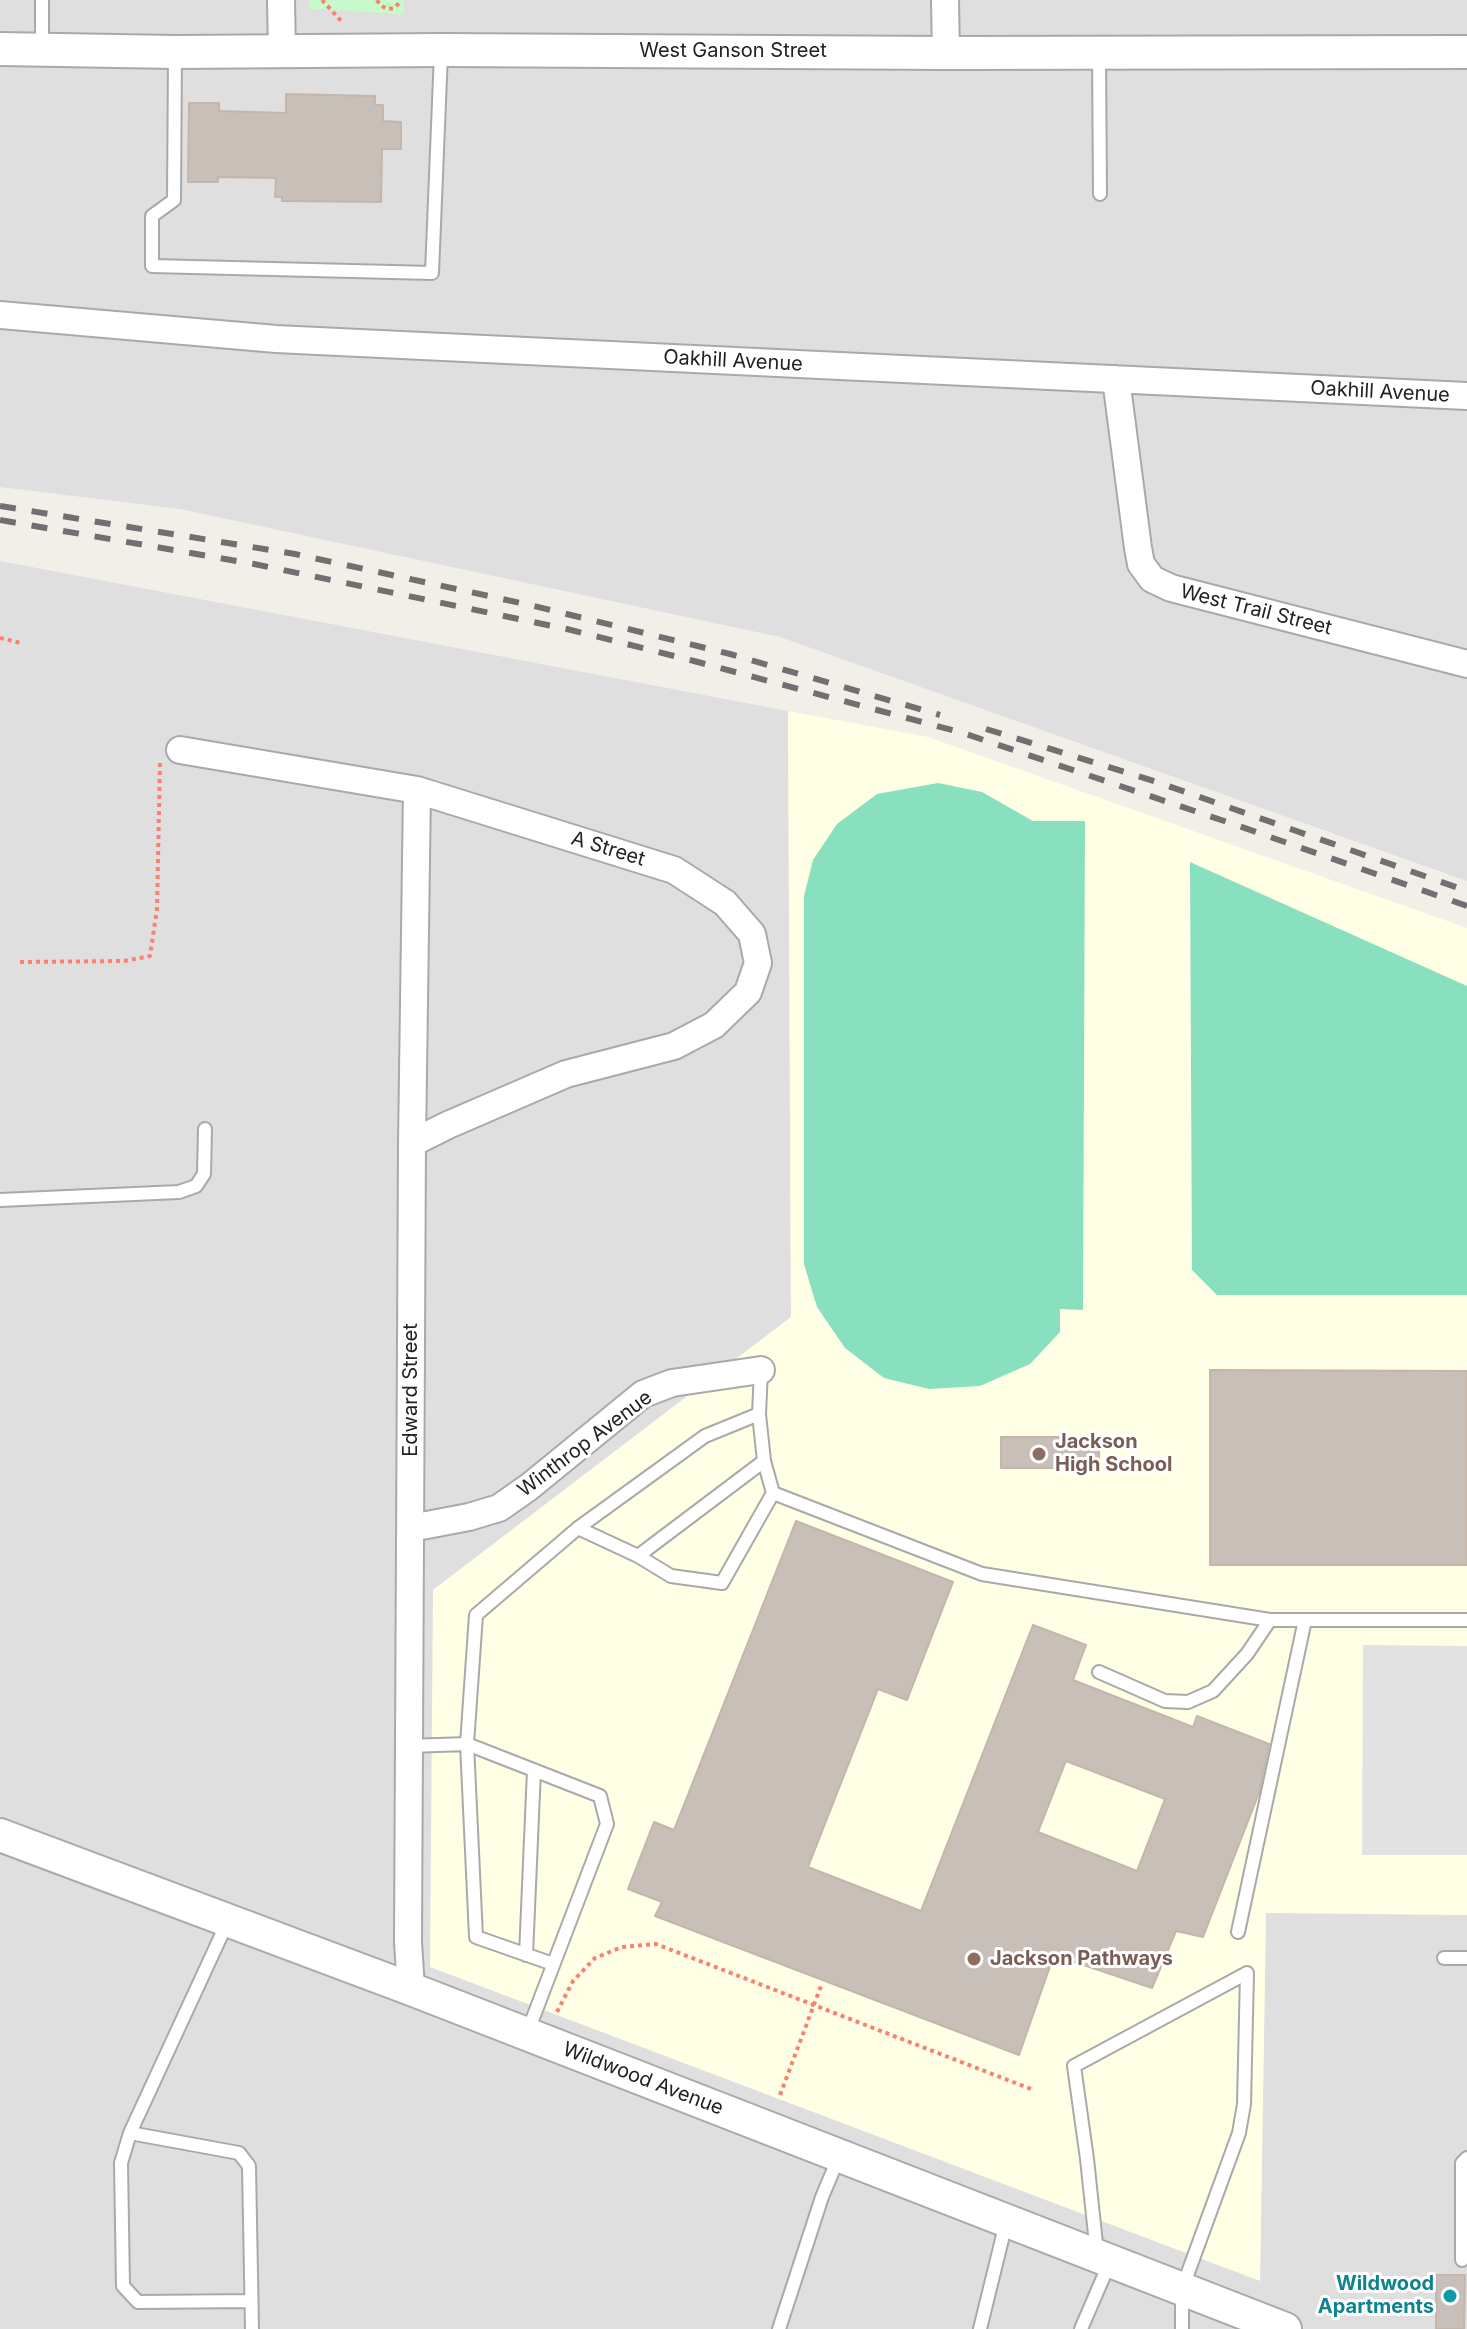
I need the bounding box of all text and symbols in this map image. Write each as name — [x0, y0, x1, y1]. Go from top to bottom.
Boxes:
street label: West Ganson Street — [639, 39, 827, 63]
street label: Oakhill Avenue — [663, 345, 803, 377]
street label: Oakhill Avenue — [1310, 376, 1450, 408]
street label: West Trail Street — [1178, 580, 1334, 640]
street label: A Street — [568, 826, 648, 872]
street label: Edward Street — [399, 1323, 423, 1457]
street label: Winthrop Avenue — [513, 1386, 657, 1502]
place label: Jackson High School — [1055, 1430, 1172, 1477]
marker: Jackson High School — [1030, 1445, 1048, 1463]
place label: Jackson Pathways — [990, 1947, 1173, 1971]
marker: Jackson Pathways — [965, 1950, 983, 1968]
street label: Wildwood Avenue — [559, 2037, 727, 2121]
place label: Wildwood Apartments — [1318, 2272, 1434, 2319]
marker: Wildwood Apartments — [1441, 2287, 1459, 2305]

